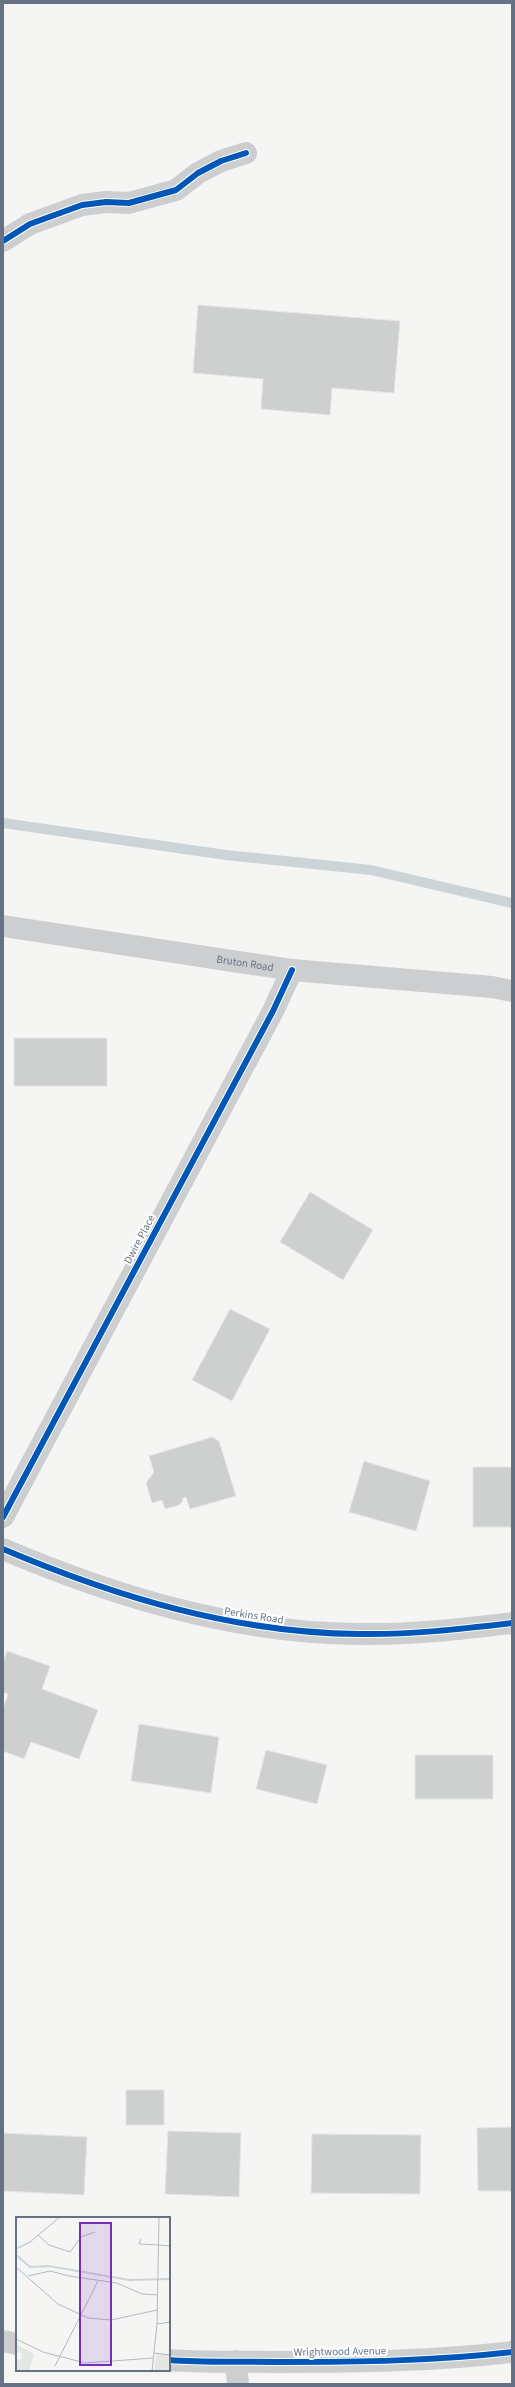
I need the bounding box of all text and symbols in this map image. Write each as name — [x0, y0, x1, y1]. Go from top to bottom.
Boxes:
street label: Bruton Road — [215, 952, 275, 975]
street label: Dwire Place — [120, 1212, 159, 1266]
street label: Perkins Road — [223, 1603, 285, 1628]
inset map — [16, 2217, 170, 2371]
street label: Wrightwood Avenue — [294, 2343, 387, 2360]

